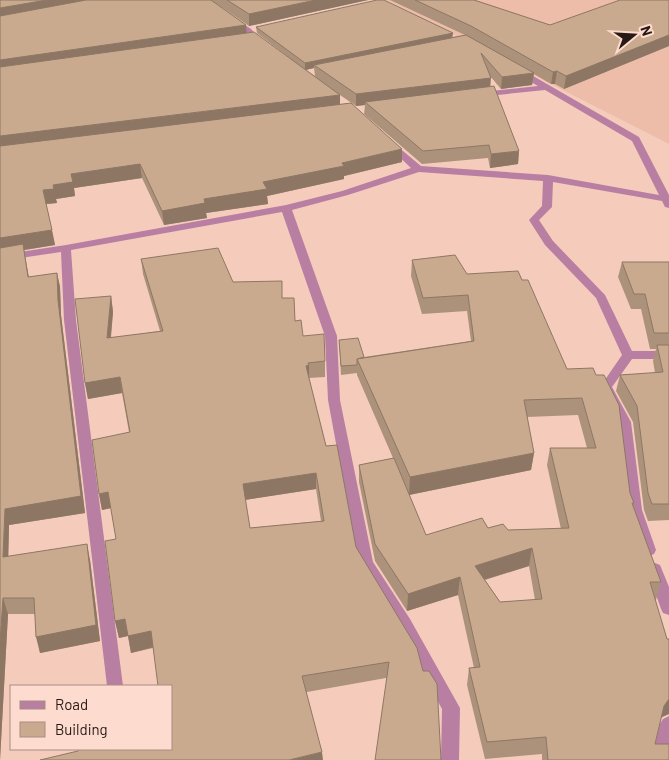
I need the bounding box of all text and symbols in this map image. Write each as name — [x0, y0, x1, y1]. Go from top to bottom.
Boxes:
north arrow — [609, 10, 659, 60]
text: N — [637, 24, 656, 38]
legend — [10, 685, 172, 750]
text: Road — [55, 695, 88, 713]
text: Building — [55, 720, 108, 738]

